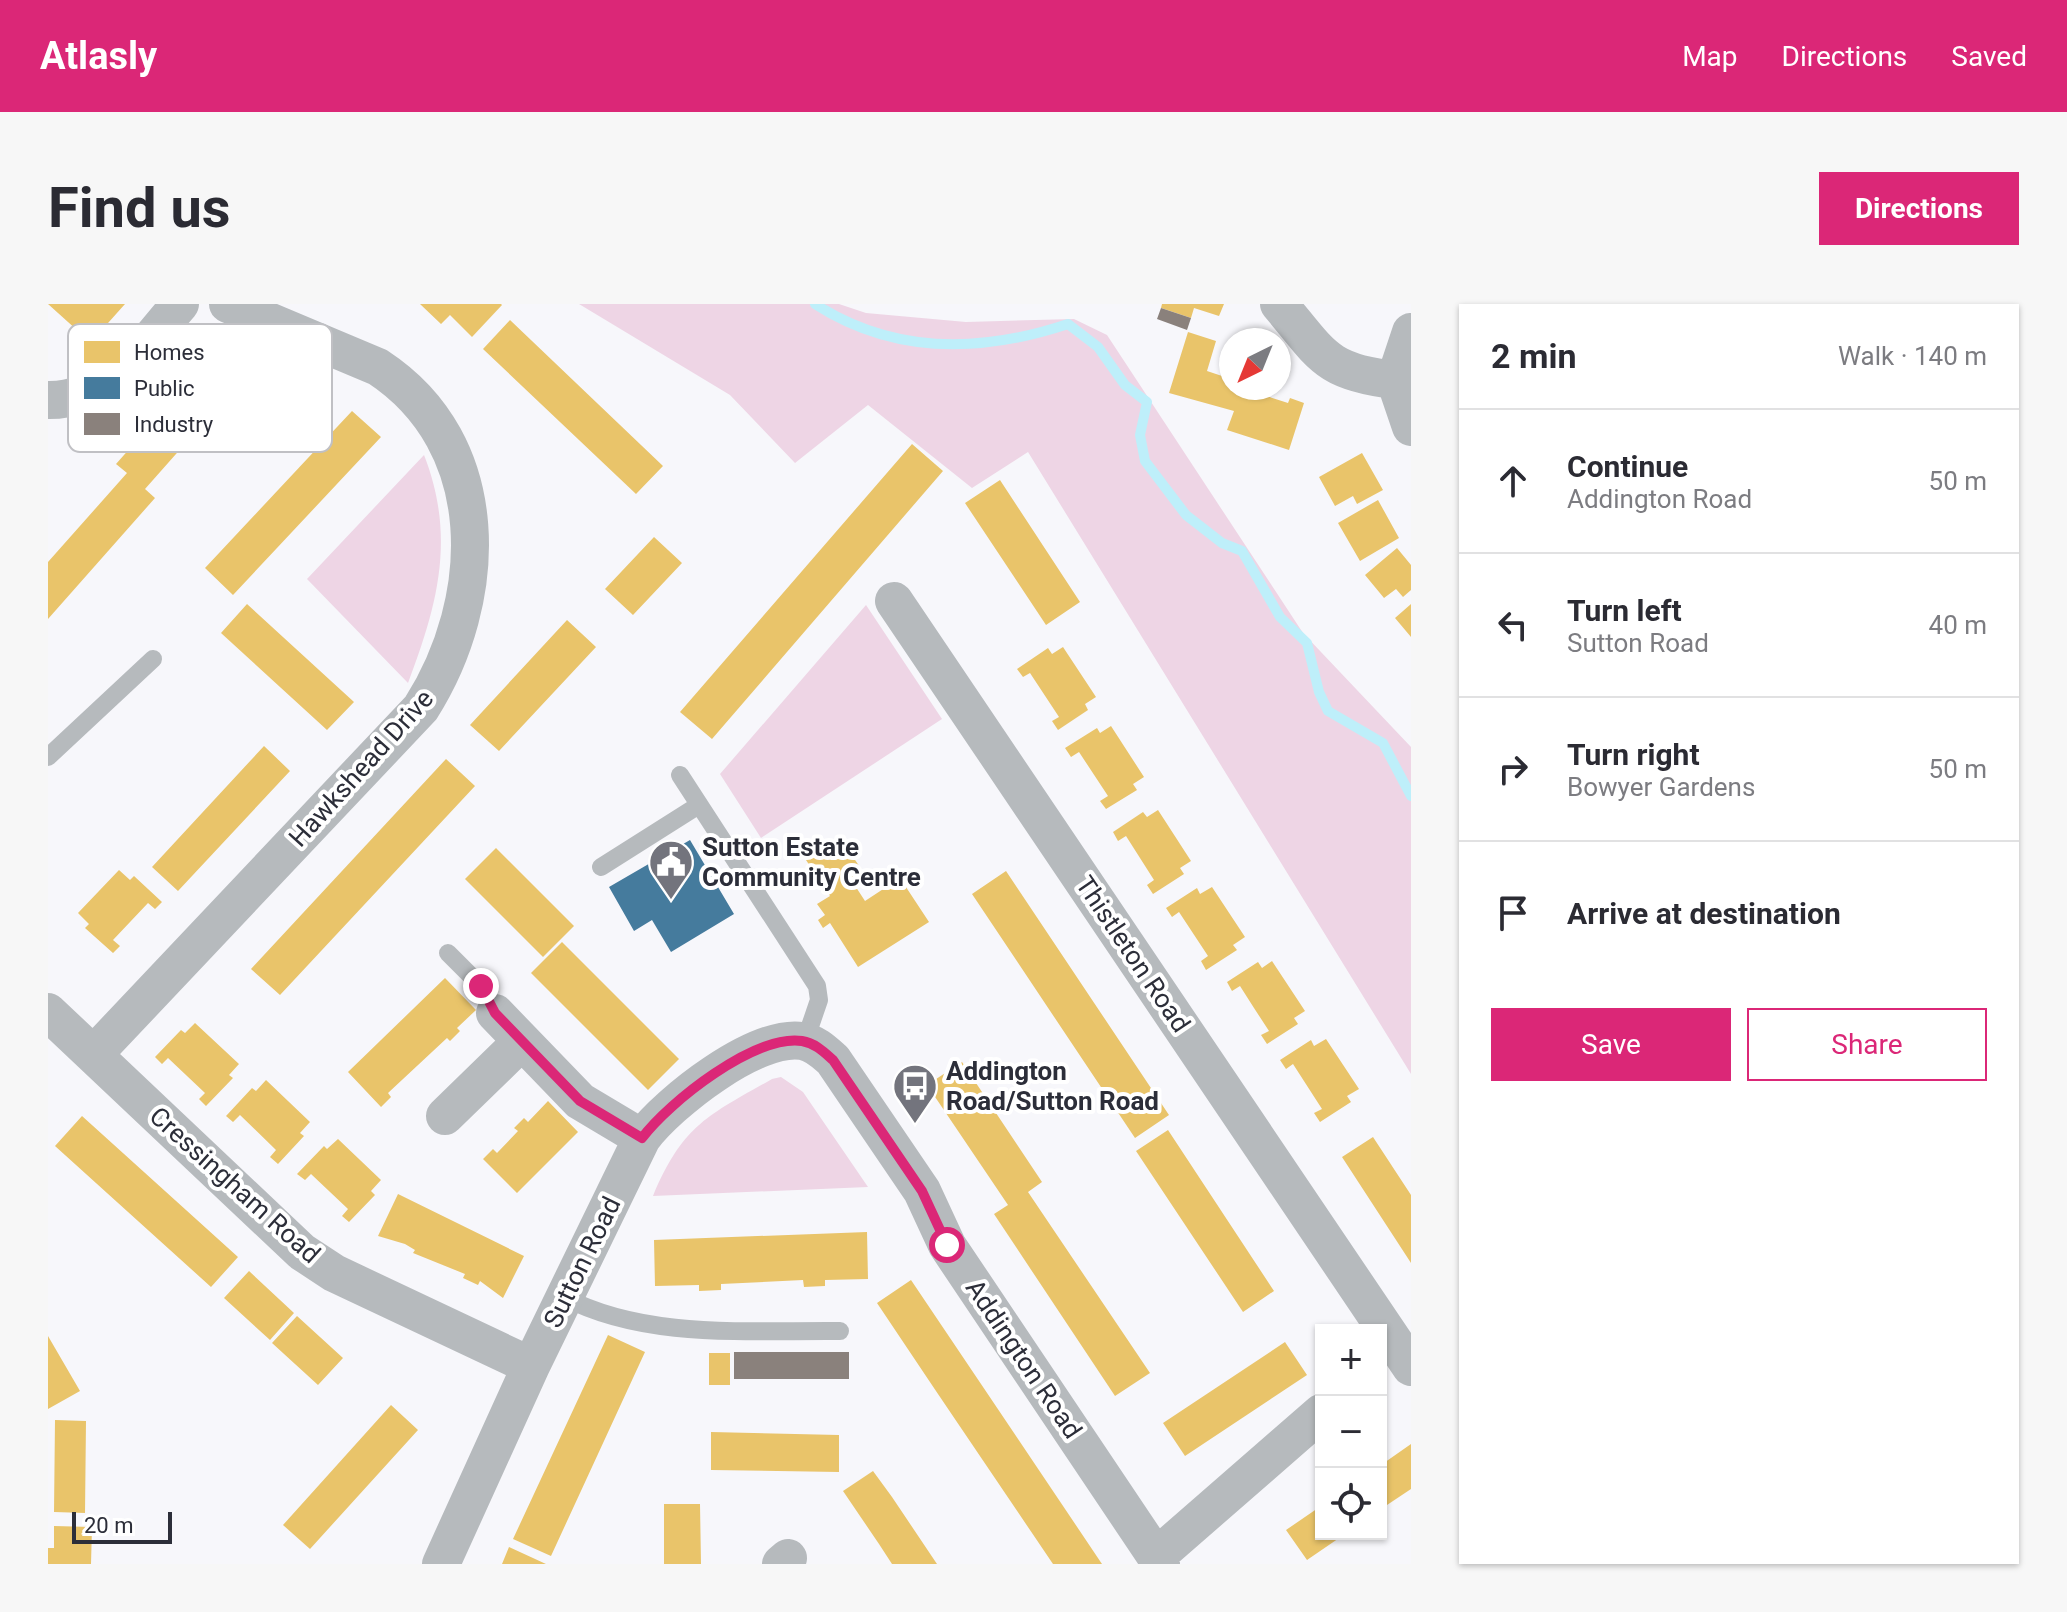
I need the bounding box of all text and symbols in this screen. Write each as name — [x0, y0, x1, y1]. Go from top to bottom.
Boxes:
text: Atlasly — [40, 34, 157, 78]
text: Map — [1682, 40, 1738, 73]
text: Directions — [1782, 40, 1907, 73]
text: Saved — [1951, 40, 2027, 73]
button: Directions — [1819, 172, 2019, 245]
text: Find us — [48, 175, 231, 241]
legend — [68, 324, 332, 452]
north arrow — [1219, 328, 1291, 400]
text: 2 min — [1491, 336, 1576, 376]
text: Homes — [134, 340, 205, 365]
text: Walk · 140 m — [1838, 341, 1987, 371]
text: Public — [134, 376, 195, 401]
text: Industry — [134, 412, 214, 437]
text: Continue — [1567, 449, 1688, 484]
icon: ahead — [1491, 459, 1535, 503]
text: 50 m — [1929, 466, 1987, 496]
text: Addington Road — [1567, 484, 1752, 514]
text: Turn left — [1567, 593, 1682, 628]
icon: left — [1491, 603, 1535, 647]
text: 40 m — [1929, 610, 1987, 640]
text: Sutton Road — [1567, 628, 1709, 658]
street label: Hawkshead Drive — [283, 683, 439, 853]
text: Turn right — [1567, 737, 1700, 772]
icon: right — [1491, 747, 1535, 791]
text: 50 m — [1929, 754, 1987, 784]
text: Bowyer Gardens — [1567, 772, 1755, 802]
place label: Sutton Estate Community Centre — [702, 832, 921, 892]
public building icon: Sutton Estate Community Centre — [647, 838, 695, 901]
street label: Thistleton Road — [1070, 870, 1196, 1038]
icon: arrive — [1491, 891, 1535, 935]
text: Arrive at destination — [1567, 896, 1841, 931]
route end — [463, 968, 499, 1004]
button: Save — [1491, 1008, 1731, 1081]
button: Share — [1747, 1008, 1987, 1081]
place label: Addington Road/Sutton Road — [946, 1056, 1159, 1116]
bus stop icon: Addington Road/Sutton Road — [891, 1062, 939, 1125]
street label: Cressingham Road — [144, 1101, 326, 1269]
street label: Sutton Road — [537, 1192, 627, 1332]
route start — [929, 1227, 965, 1263]
street label: Addington Road — [960, 1274, 1088, 1444]
map controls — [1315, 1324, 1387, 1540]
button: + — [1315, 1324, 1387, 1396]
button: − — [1315, 1396, 1387, 1468]
button: locate — [1315, 1468, 1387, 1540]
scale bar — [72, 1508, 172, 1544]
text: 20 m — [84, 1513, 133, 1538]

